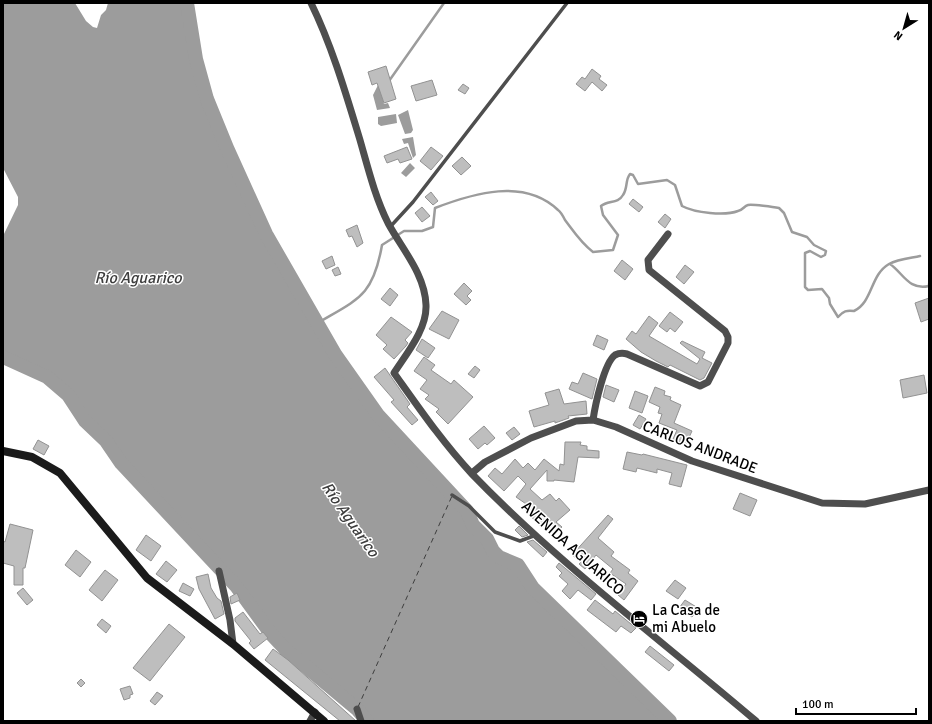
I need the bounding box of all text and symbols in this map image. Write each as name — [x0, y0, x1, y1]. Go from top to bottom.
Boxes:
north arrow — [884, 8, 924, 48]
text: N — [891, 28, 905, 43]
water label: Río Aguarico — [94, 268, 182, 288]
street label: CARLOS ANDRADE — [640, 417, 760, 477]
water label: Río Aguarico — [317, 478, 384, 562]
street label: AVENIDA AGUARICO — [518, 497, 628, 599]
place label: La Casa de mi Abuelo — [652, 601, 720, 636]
hotel icon: La Casa de mi Abuelo — [629, 609, 649, 629]
scale bar — [796, 690, 916, 716]
text: 100 m — [802, 697, 834, 712]

